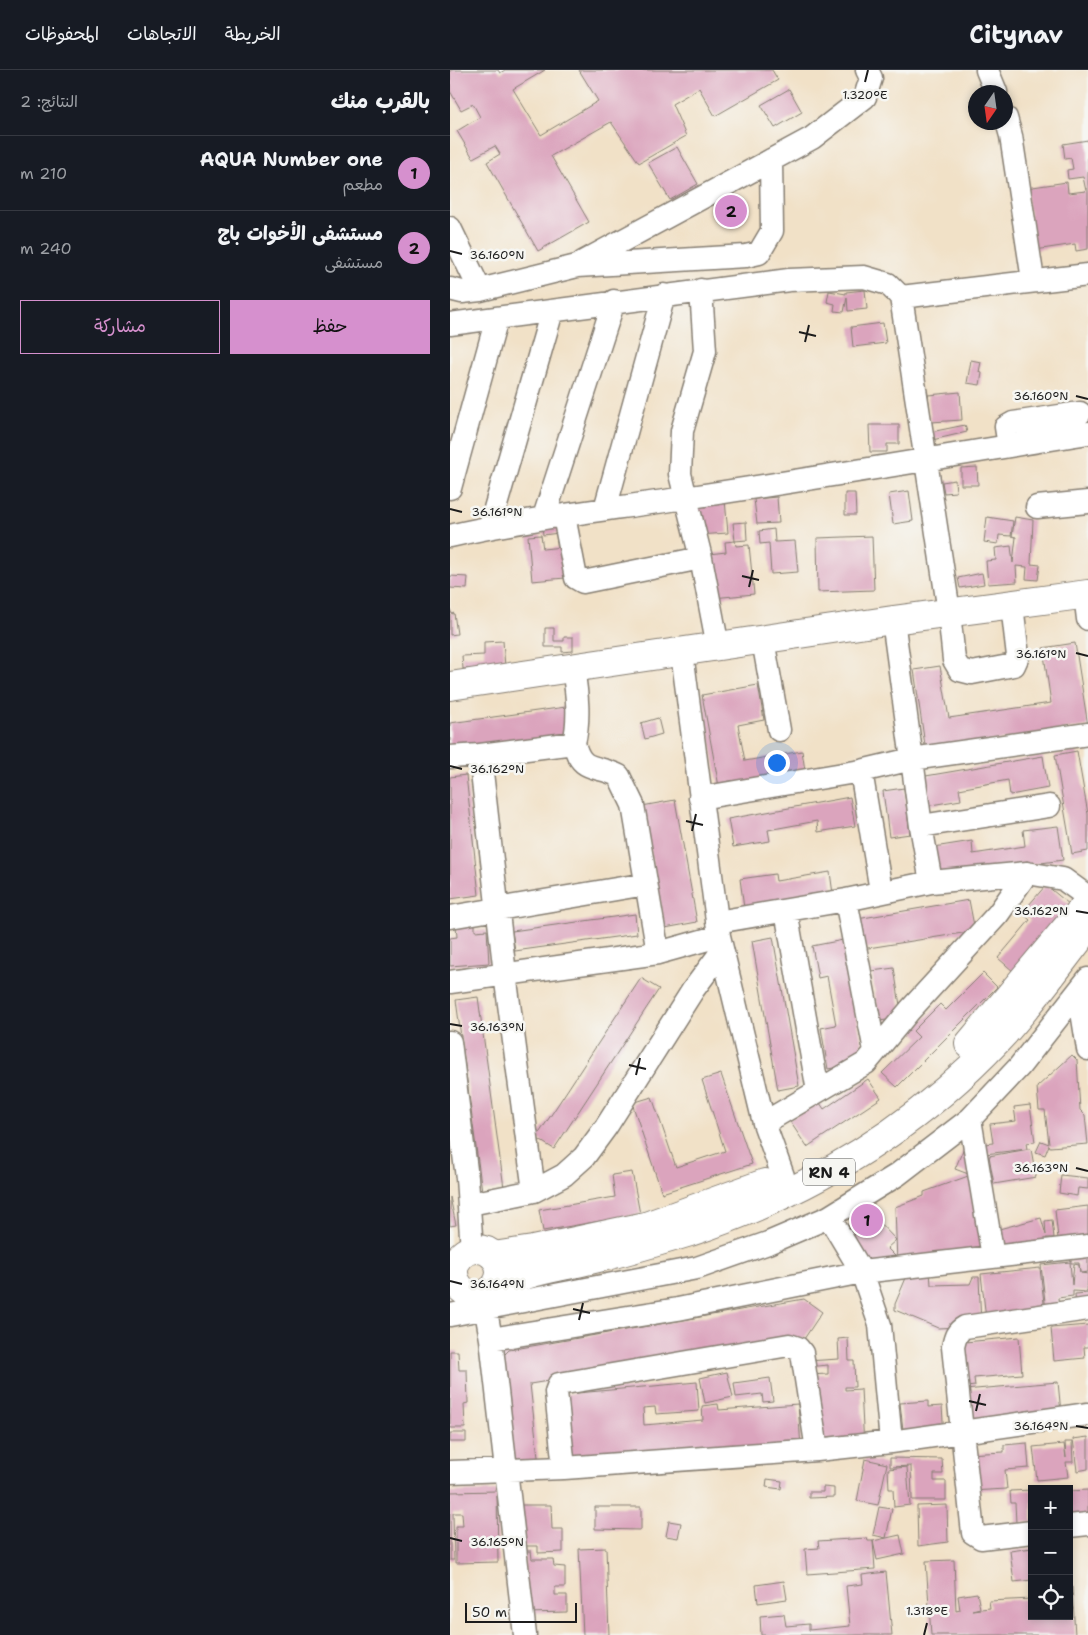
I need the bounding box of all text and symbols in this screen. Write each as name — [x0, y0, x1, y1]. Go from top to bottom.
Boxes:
text: Citynav — [969, 19, 1063, 51]
text: المحفوظات — [25, 22, 99, 46]
text: الاتجاهات — [127, 22, 197, 46]
text: الخريطة — [225, 22, 281, 46]
north arrow — [968, 85, 1013, 130]
text: بالقرب منك — [331, 87, 430, 115]
text: 1.320°E — [842, 87, 888, 103]
text: النتائج: 2 — [20, 91, 78, 112]
text: AQUA Number one — [200, 147, 383, 172]
text: 210 m — [20, 163, 67, 184]
text: 1 — [410, 163, 418, 184]
text: مطعم — [343, 174, 383, 195]
pin: 2 — [715, 192, 747, 230]
text: مستشفى الأخوات باج — [217, 221, 383, 246]
text: 240 m — [20, 238, 72, 259]
text: 2 — [408, 238, 420, 259]
text: 36.160°N — [470, 247, 524, 263]
text: مستشفى — [324, 252, 383, 273]
button: مشاركة — [20, 300, 220, 354]
button: حفظ — [230, 300, 430, 354]
text: 36.160°N — [1014, 388, 1068, 404]
text: 36.161°N — [472, 504, 522, 520]
text: 36.161°N — [1016, 646, 1066, 662]
your location — [764, 750, 790, 776]
text: 36.162°N — [470, 761, 524, 777]
text: 36.162°N — [1014, 903, 1068, 919]
text: 36.163°N — [470, 1019, 524, 1035]
road number: RN 4 — [803, 1158, 855, 1186]
text: 36.163°N — [1014, 1160, 1068, 1176]
pin: 1 — [851, 1201, 883, 1239]
text: 36.164°N — [470, 1276, 524, 1292]
text: 36.164°N — [1014, 1418, 1068, 1434]
map controls — [1028, 1485, 1073, 1620]
button: + — [1028, 1485, 1073, 1530]
button: − — [1028, 1530, 1073, 1575]
text: 36.165°N — [470, 1534, 524, 1550]
button: locate — [1028, 1575, 1073, 1620]
scale bar — [465, 1600, 578, 1623]
text: 50 m — [472, 1603, 507, 1621]
text: 1.318°E — [906, 1603, 948, 1619]

